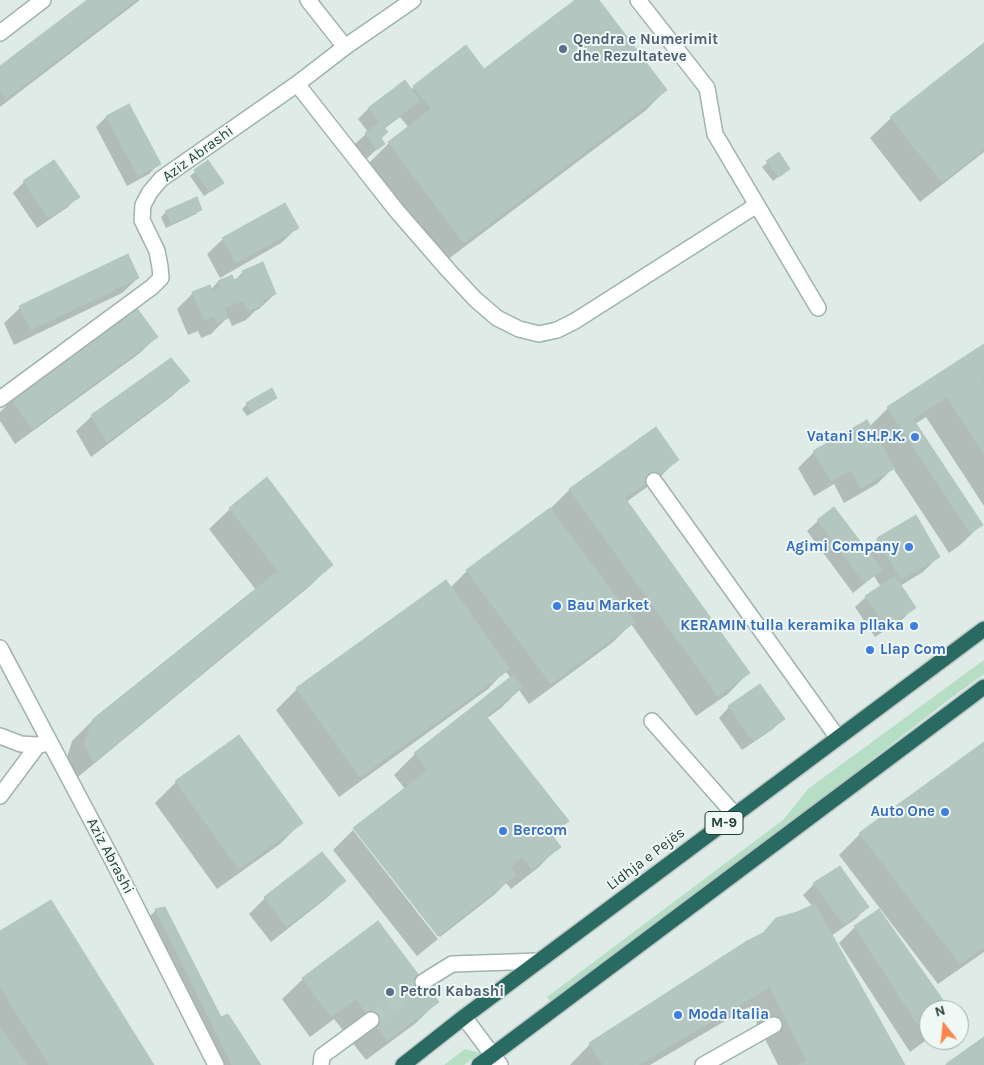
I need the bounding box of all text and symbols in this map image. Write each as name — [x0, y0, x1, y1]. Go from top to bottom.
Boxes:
place label: Qendra e Numerimit dhe Rezultateve — [573, 31, 718, 66]
marker: Qendra e Numerimit dhe Rezultateve — [557, 43, 569, 55]
street label: Aziz Abrashi — [159, 122, 237, 186]
place label: Vatani SH.P.K. — [807, 428, 905, 446]
marker: Vatani SH.P.K. — [909, 431, 921, 443]
place label: Agimi Company — [786, 538, 899, 556]
marker: Agimi Company — [903, 541, 915, 553]
place label: Bau Market — [567, 597, 649, 615]
marker: Bau Market — [551, 600, 563, 612]
place label: KERAMIN tulla keramika pllaka — [680, 617, 904, 635]
marker: KERAMIN tulla keramika pllaka — [908, 620, 920, 632]
place label: Llap Com — [880, 641, 946, 659]
marker: Llap Com — [864, 644, 876, 656]
place label: Auto One — [870, 803, 935, 821]
marker: Auto One — [939, 806, 951, 818]
road number: M-9 — [705, 811, 743, 834]
street label: Aziz Abrashi — [82, 815, 138, 897]
place label: Bercom — [513, 822, 567, 840]
street label: Lidhja e Pejës — [603, 824, 689, 894]
marker: Bercom — [497, 825, 509, 837]
place label: Petrol Kabashi — [400, 983, 504, 1001]
marker: Petrol Kabashi — [384, 986, 396, 998]
north arrow — [919, 1000, 969, 1050]
text: N — [933, 1002, 947, 1021]
place label: Moda Italia — [688, 1006, 769, 1024]
marker: Moda Italia — [672, 1009, 684, 1021]

